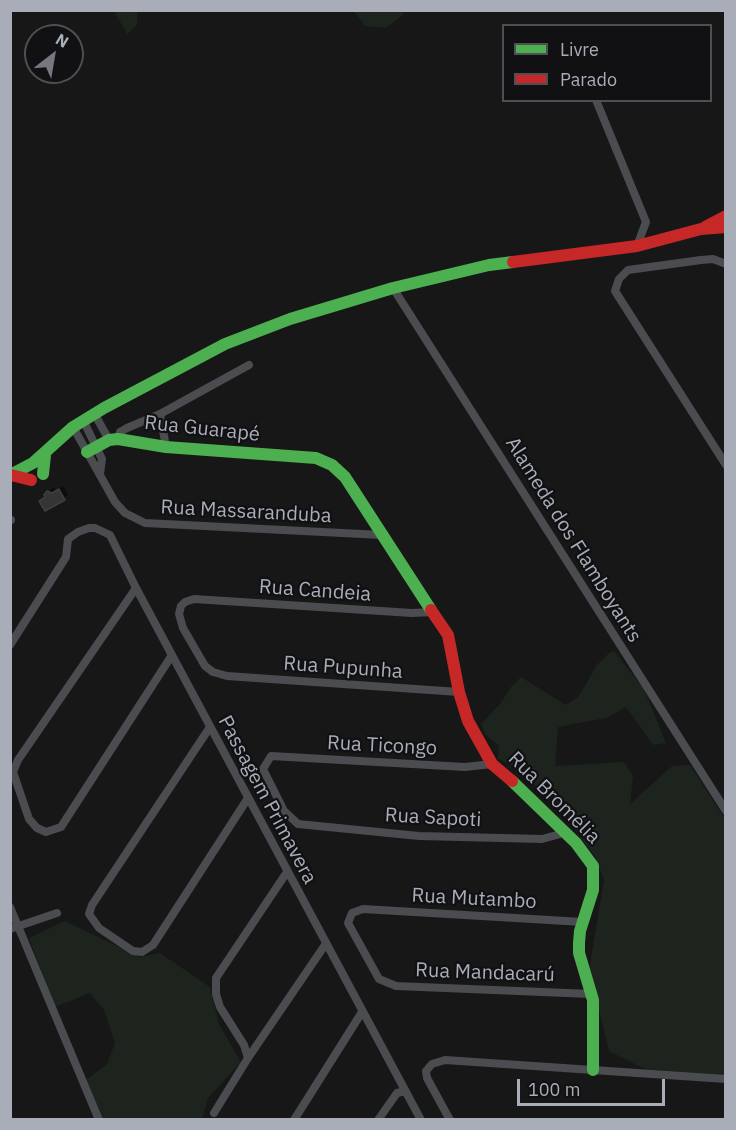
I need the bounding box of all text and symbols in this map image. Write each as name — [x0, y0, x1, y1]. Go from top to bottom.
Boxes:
north arrow — [24, 24, 84, 84]
legend — [502, 24, 712, 102]
text: N — [52, 29, 72, 52]
text: Livre — [560, 38, 599, 61]
text: Parado — [560, 68, 617, 91]
street label: Rua Guarapé — [143, 411, 261, 447]
street label: Alameda dos Flamboyants — [500, 433, 646, 647]
street label: Rua Massaranduba — [160, 496, 332, 528]
street label: Rua Candeia — [258, 575, 372, 607]
street label: Rua Pupunha — [283, 652, 403, 684]
street label: Passagem Primavera — [212, 712, 322, 888]
street label: Rua Ticongo — [326, 731, 438, 761]
street label: Rua Bromélia — [503, 747, 605, 849]
street label: Rua Sapoti — [384, 803, 482, 833]
street label: Rua Mutambo — [411, 884, 537, 914]
street label: Rua Mandacarú — [415, 959, 555, 987]
scale bar — [520, 1067, 668, 1105]
text: 100 m — [528, 1078, 580, 1101]

